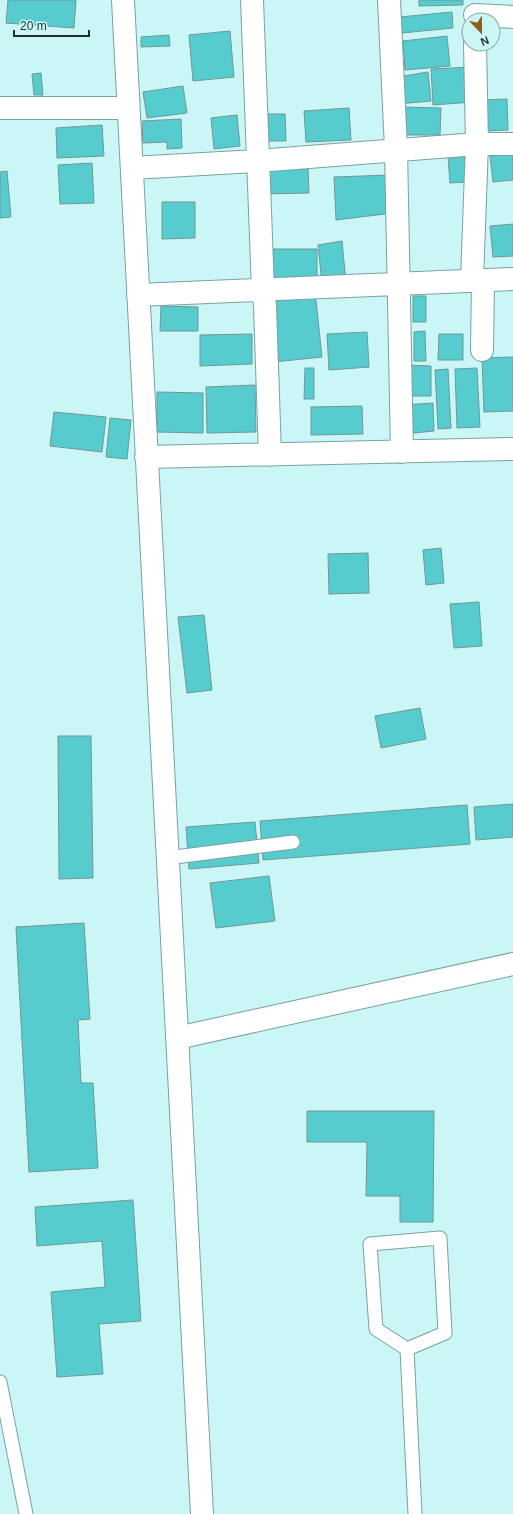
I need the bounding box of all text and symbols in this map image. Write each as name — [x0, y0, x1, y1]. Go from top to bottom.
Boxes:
scale bar — [14, 12, 89, 38]
north arrow — [461, 12, 501, 52]
text: 20 m — [20, 19, 47, 33]
text: N — [479, 34, 491, 48]

